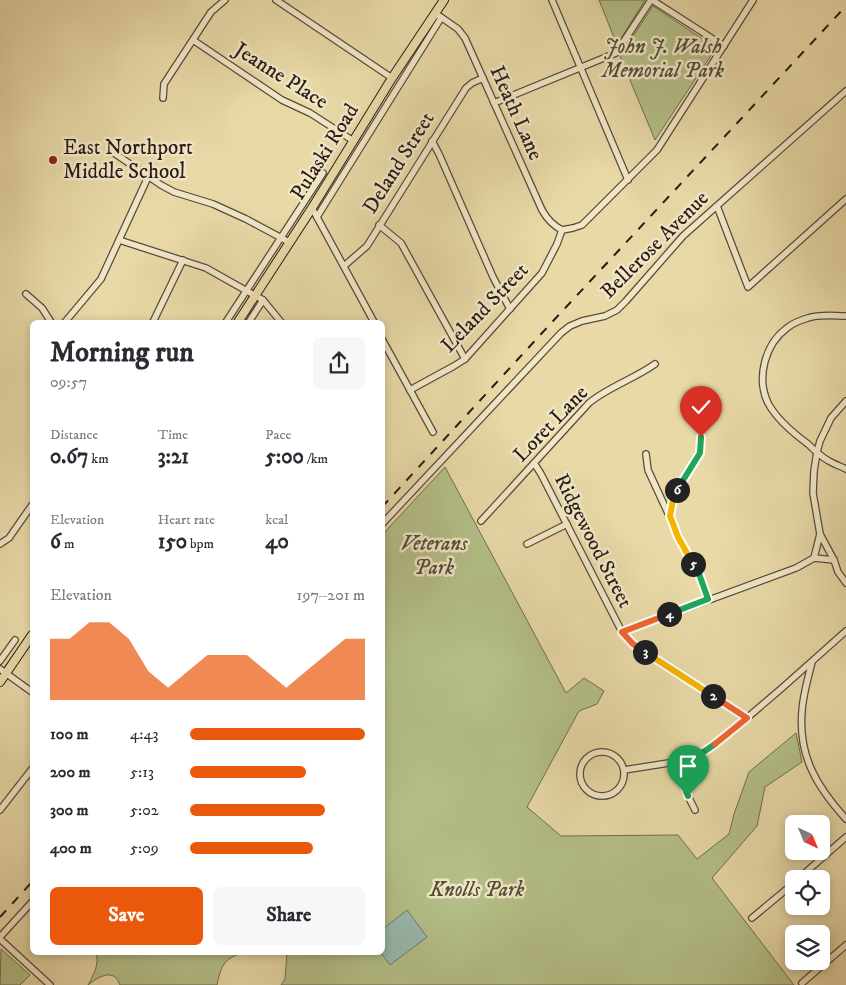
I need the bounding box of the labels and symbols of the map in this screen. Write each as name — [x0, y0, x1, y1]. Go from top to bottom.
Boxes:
park label: John J. Walsh Memorial Park — [600, 34, 724, 84]
street label: Jeanne Place — [228, 36, 333, 115]
street label: Heath Lane — [484, 62, 549, 165]
street label: Pulaski Road — [285, 99, 365, 205]
street label: Deland Street — [357, 107, 441, 219]
place label: East Northport Middle School — [63, 135, 193, 185]
marker: East Northport Middle School — [47, 154, 59, 166]
street label: Bellerose Avenue — [596, 185, 715, 304]
street label: Leland Street — [436, 258, 534, 358]
street label: Loret Lane — [508, 380, 594, 468]
pin — [680, 386, 722, 437]
street label: Ridgewood Street — [548, 469, 638, 613]
pin: 6 — [664, 478, 690, 502]
park label: Veterans Park — [401, 531, 468, 581]
pin: 5 — [680, 552, 706, 576]
pin: 4 — [656, 602, 682, 626]
pin: 3 — [632, 640, 658, 664]
pin: 2 — [700, 684, 726, 708]
pin — [667, 745, 709, 796]
north arrow — [785, 815, 830, 860]
park label: Knolls Park — [429, 877, 525, 903]

